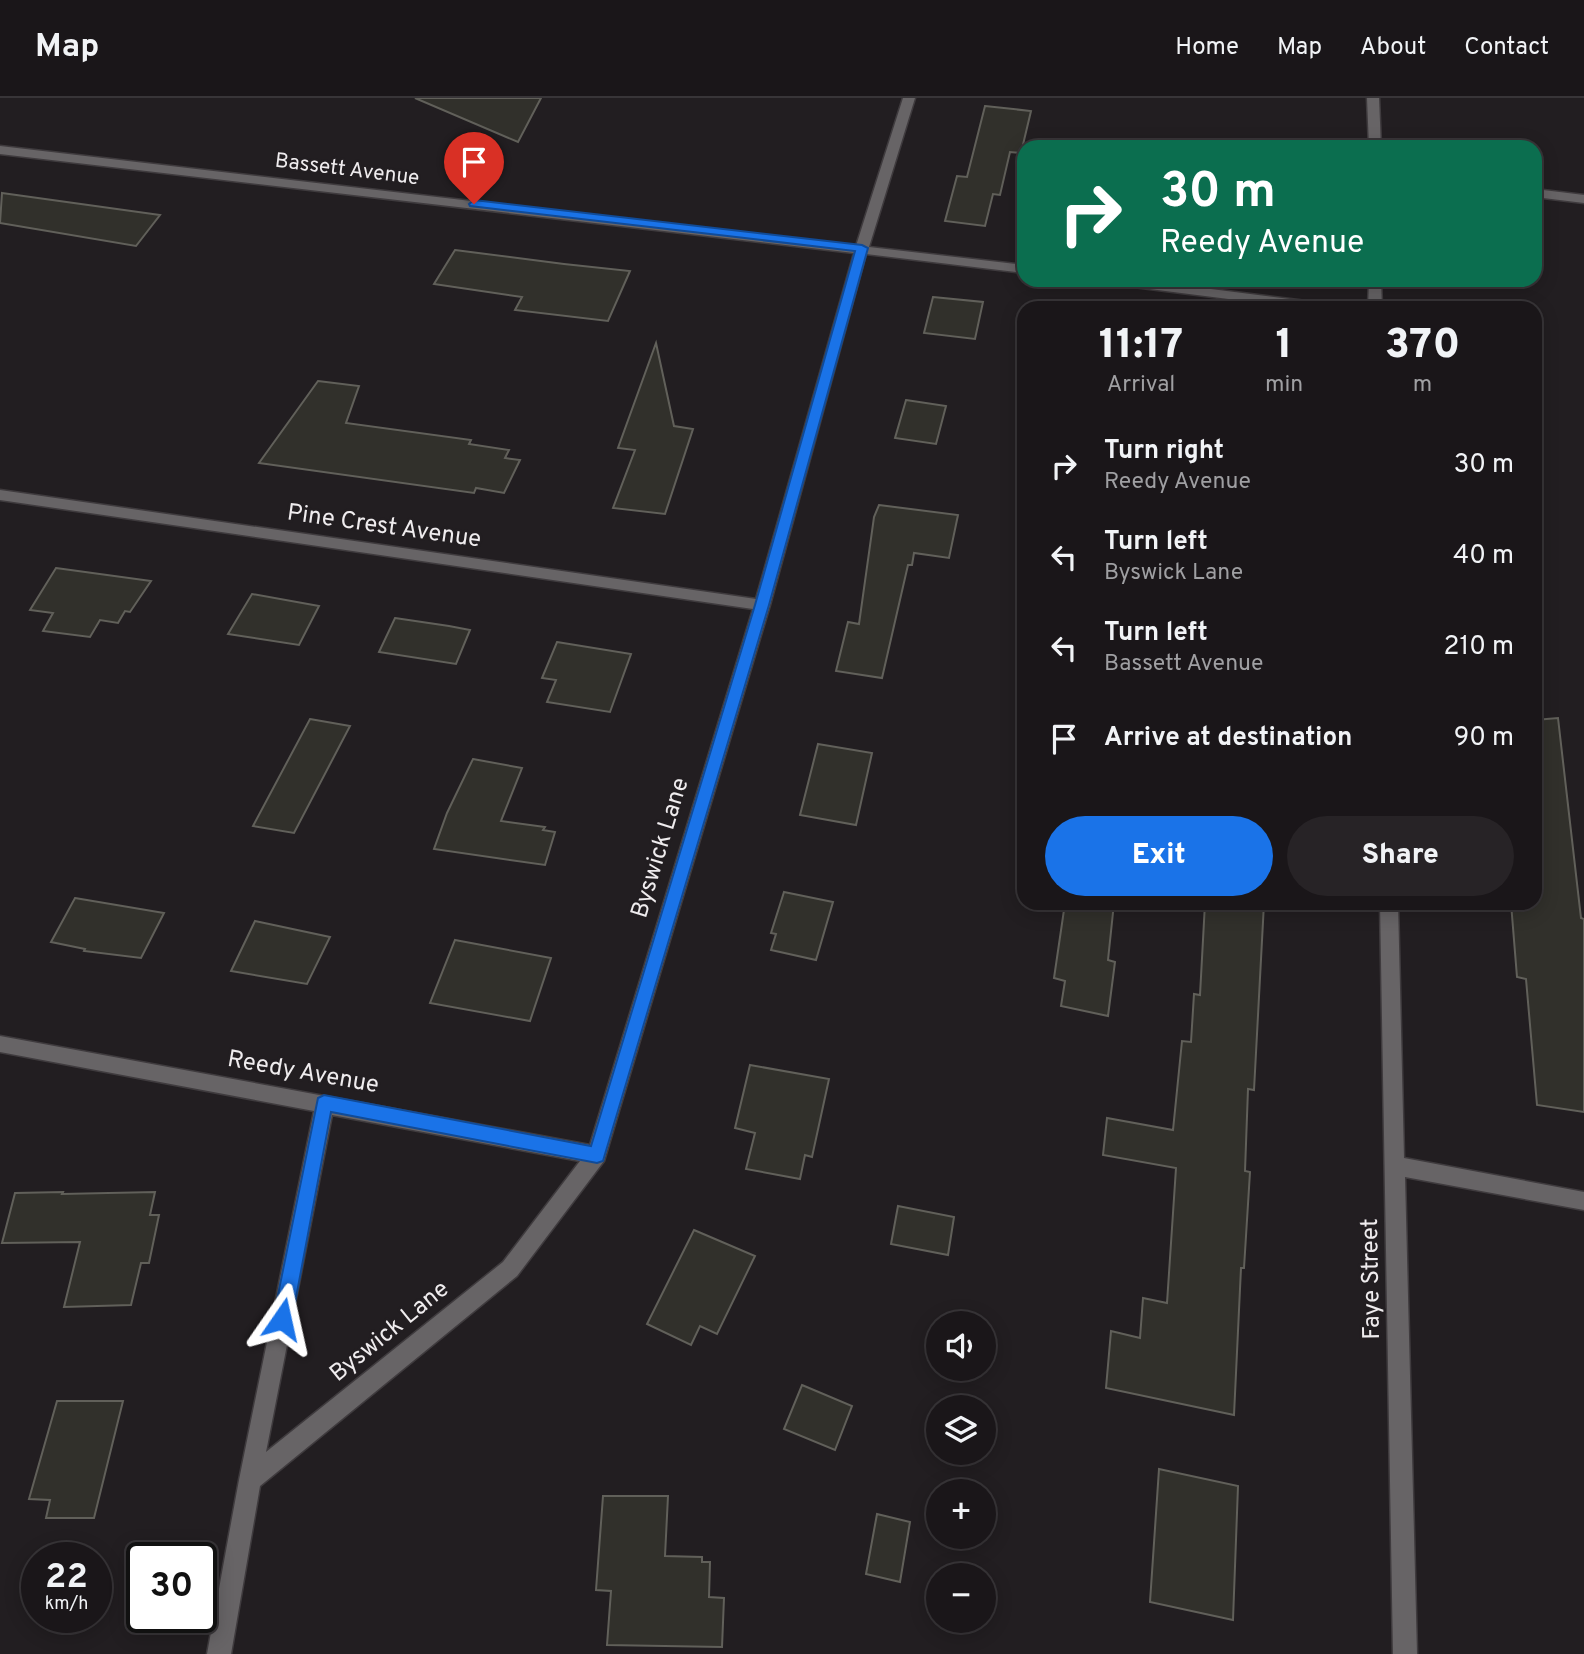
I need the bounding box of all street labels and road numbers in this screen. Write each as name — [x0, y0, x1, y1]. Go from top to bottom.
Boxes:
street label: Bassett Avenue — [273, 148, 421, 192]
street label: Pine Crest Avenue — [285, 499, 483, 555]
street label: Byswick Lane — [625, 774, 697, 922]
street label: Reedy Avenue — [225, 1045, 381, 1101]
street label: Faye Street — [1356, 1218, 1388, 1340]
street label: Byswick Lane — [324, 1275, 456, 1389]

